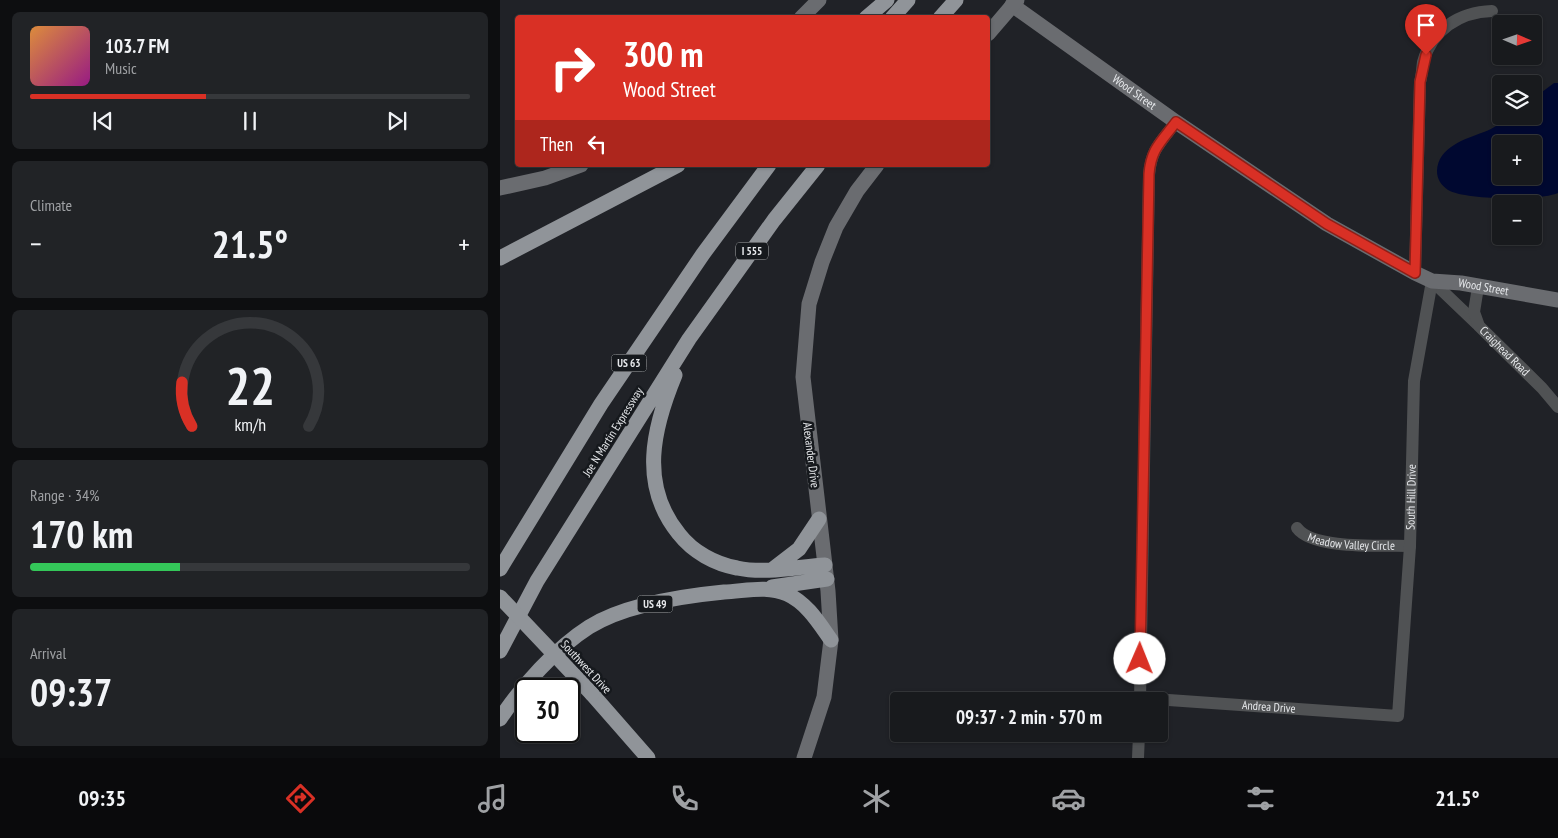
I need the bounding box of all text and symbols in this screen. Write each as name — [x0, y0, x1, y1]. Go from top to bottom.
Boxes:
pin — [1405, 4, 1447, 55]
icon: arrive — [1412, 11, 1440, 39]
north arrow — [1492, 15, 1542, 65]
map controls — [1492, 15, 1542, 245]
text: 300 m — [623, 31, 704, 77]
text: 103.7 FM — [105, 34, 169, 58]
icon: right — [540, 35, 605, 100]
text: Music — [105, 58, 137, 78]
street label: Wood Street — [1109, 71, 1160, 113]
text: Wood Street — [623, 75, 716, 103]
button: layers — [1492, 75, 1542, 125]
icon: previous — [89, 107, 117, 135]
icon: pause — [236, 107, 264, 135]
icon: next — [383, 107, 411, 135]
icon: left — [583, 130, 611, 158]
text: Then — [540, 132, 573, 156]
button: + — [1492, 135, 1542, 185]
text: Climate — [30, 195, 72, 215]
button: − — [1492, 195, 1542, 245]
text: 21.5° — [212, 219, 288, 268]
text: − — [30, 225, 42, 262]
text: + — [458, 225, 470, 262]
road number: I 555 — [736, 242, 768, 260]
street label: Wood Street — [1457, 275, 1510, 298]
street label: Craighead Road — [1477, 323, 1533, 379]
text: 22 — [225, 352, 275, 419]
road number: US 63 — [612, 354, 646, 372]
street label: Joe N Martin Expressway — [579, 384, 646, 480]
text: km/h — [234, 413, 266, 436]
street label: Alexander Drive — [800, 421, 823, 489]
street label: South Hill Drive — [1402, 464, 1419, 530]
text: Range · 34% — [30, 485, 99, 505]
text: 170 km — [30, 509, 133, 558]
street label: Meadow Valley Circle — [1306, 529, 1395, 553]
road number: US 49 — [638, 596, 672, 612]
position arrow — [1113, 632, 1165, 684]
street label: Southwest Drive — [558, 637, 615, 697]
text: Arrival — [30, 643, 66, 663]
text: 09:37 — [30, 667, 112, 716]
speed limit sign: 30 — [515, 678, 580, 743]
street label: Andrea Drive — [1241, 697, 1296, 716]
text: 09:37 · 2 min · 570 m — [956, 705, 1102, 729]
icon: directions — [283, 781, 318, 816]
icon: music — [475, 781, 510, 816]
icon: phone — [667, 781, 702, 816]
icon: climate — [859, 781, 894, 816]
icon: car — [1051, 781, 1086, 816]
icon: filters — [1243, 781, 1278, 816]
text: 09:35 — [79, 784, 126, 812]
text: 21.5° — [1435, 784, 1479, 812]

